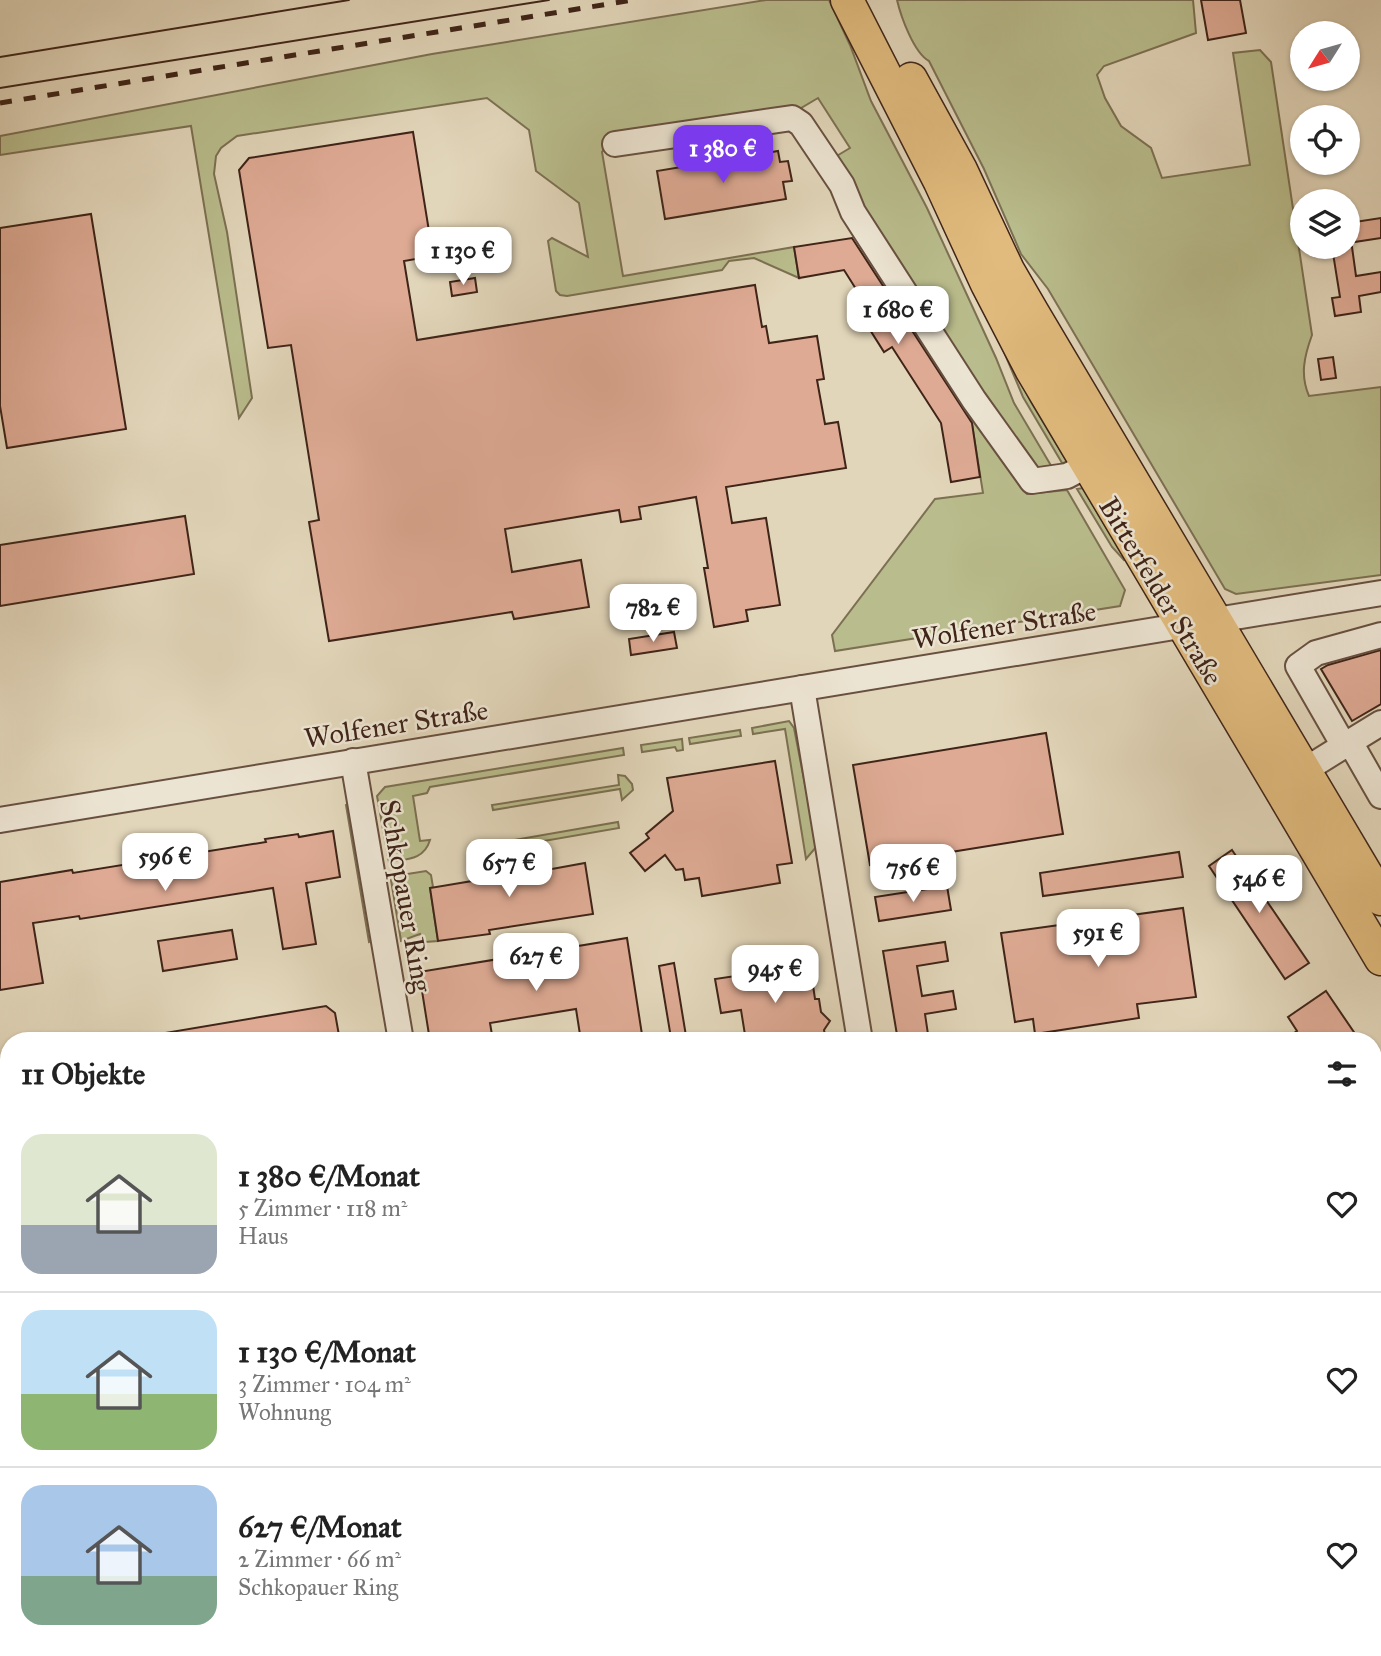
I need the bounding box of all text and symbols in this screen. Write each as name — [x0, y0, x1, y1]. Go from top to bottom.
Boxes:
north arrow — [1290, 21, 1360, 91]
map controls — [1290, 21, 1360, 259]
button: locate — [1290, 105, 1360, 175]
pin: 1 380 € — [658, 125, 788, 185]
text: 1 380 € — [689, 134, 757, 162]
button: layers — [1290, 189, 1360, 259]
pin: 1 130 € — [398, 228, 528, 287]
text: 1 130 € — [431, 236, 495, 264]
pin: 1 680 € — [833, 286, 963, 346]
text: 1 680 € — [863, 295, 933, 323]
street label: Bitterfelder Straße — [1091, 491, 1231, 691]
pin: 782 € — [604, 584, 702, 644]
text: 782 € — [626, 593, 680, 621]
street label: Wolfener Straße — [909, 593, 1099, 657]
street label: Wolfener Straße — [301, 692, 491, 756]
street label: Schkopauer Ring — [372, 797, 440, 996]
pin: 596 € — [116, 834, 214, 893]
pin: 657 € — [460, 839, 558, 899]
text: 596 € — [138, 842, 192, 870]
pin: 756 € — [864, 844, 962, 904]
text: 657 € — [482, 848, 536, 876]
text: 756 € — [886, 853, 940, 881]
pin: 546 € — [1210, 856, 1308, 915]
text: 546 € — [1232, 864, 1286, 892]
pin: 591 € — [1049, 909, 1147, 969]
text: 591 € — [1073, 918, 1123, 946]
pin: 627 € — [487, 934, 585, 993]
text: 627 € — [509, 942, 563, 970]
pin: 945 € — [726, 946, 824, 1005]
text: 945 € — [748, 954, 802, 982]
icon: filters — [1323, 1055, 1361, 1093]
text: 11 Objekte — [21, 1056, 145, 1092]
text: 1 380 €/Monat — [238, 1158, 420, 1194]
icon: home — [77, 1162, 161, 1246]
icon: heart — [1323, 1185, 1361, 1223]
text: 5 Zimmer · 118 m² — [238, 1194, 407, 1222]
text: Haus — [238, 1222, 288, 1250]
text: 1 130 €/Monat — [238, 1334, 416, 1370]
icon: home — [77, 1338, 161, 1422]
icon: heart — [1323, 1361, 1361, 1399]
text: 3 Zimmer · 104 m² — [238, 1370, 411, 1398]
text: Wohnung — [238, 1398, 331, 1426]
text: 627 €/Monat — [238, 1509, 402, 1545]
icon: home — [77, 1513, 161, 1597]
icon: heart — [1323, 1536, 1361, 1574]
text: 2 Zimmer · 66 m² — [238, 1545, 401, 1573]
text: Schkopauer Ring — [238, 1573, 398, 1601]

